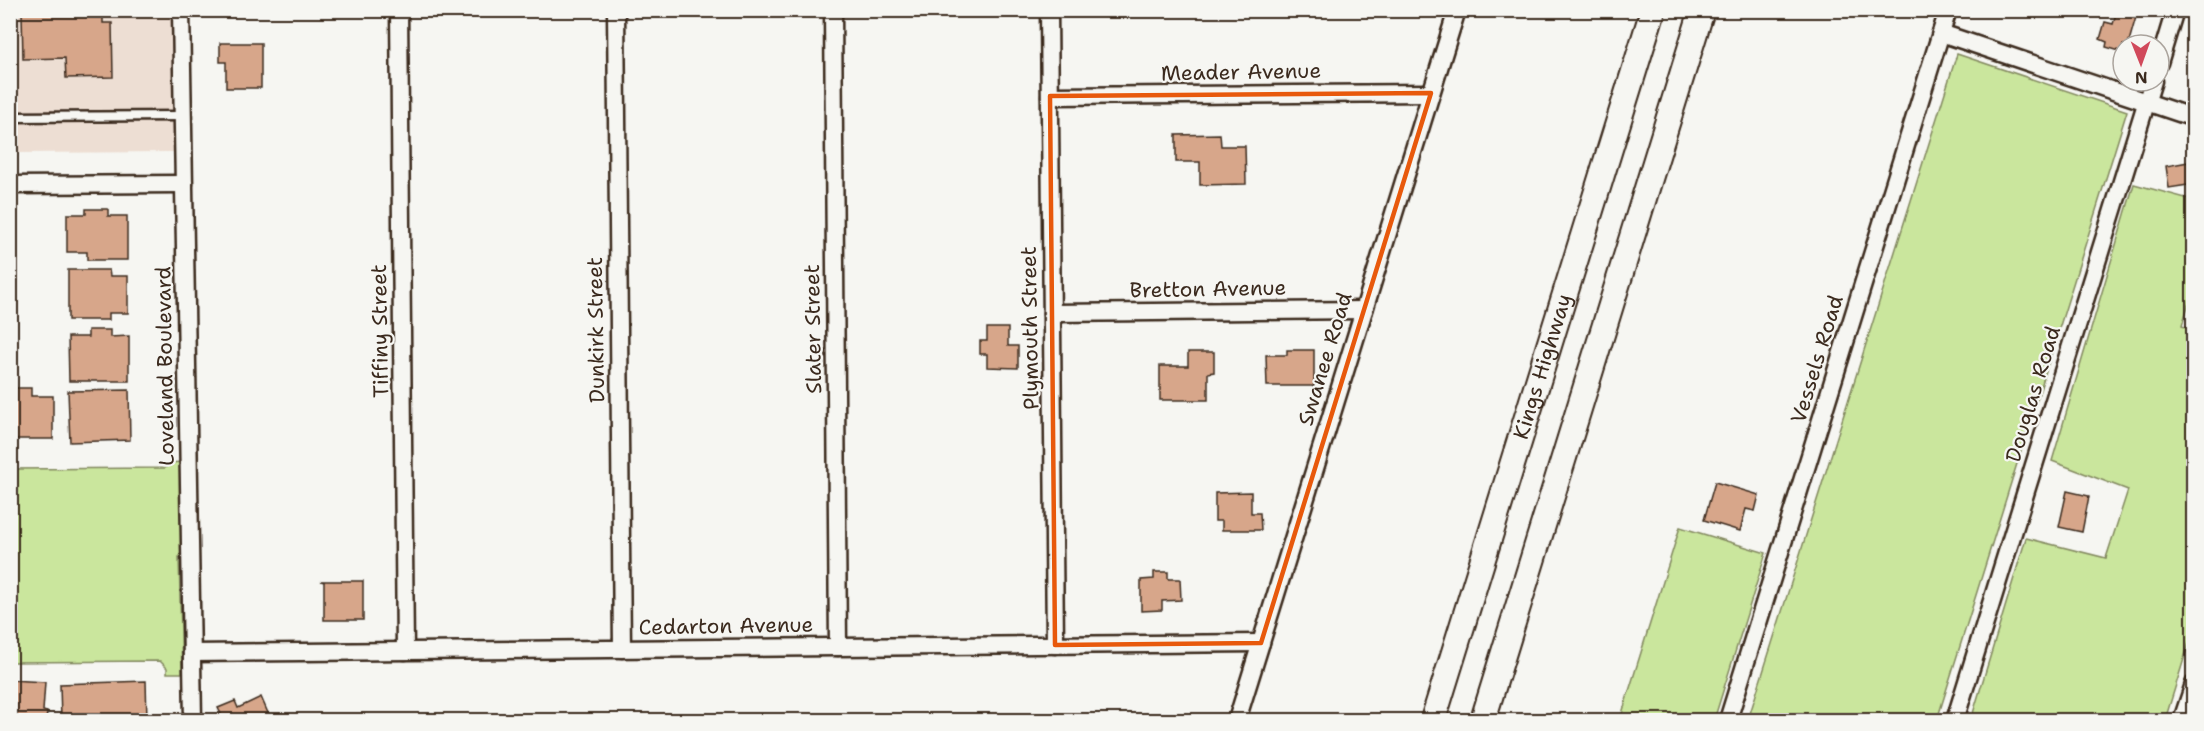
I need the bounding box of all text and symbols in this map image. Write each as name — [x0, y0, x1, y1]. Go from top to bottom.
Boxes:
north arrow — [2111, 33, 2171, 93]
street label: Meader Avenue — [1161, 57, 1321, 87]
text: N — [2135, 67, 2148, 88]
street label: Plymouth Street — [1015, 246, 1045, 410]
street label: Dunkirk Street — [581, 257, 611, 403]
street label: Tiffiny Street — [365, 264, 395, 398]
street label: Slater Street — [798, 264, 828, 394]
street label: Loveland Boulevard — [149, 266, 181, 466]
street label: Bretton Avenue — [1129, 274, 1287, 304]
street label: Swanee Road — [1291, 289, 1359, 429]
street label: Kings Highway — [1507, 290, 1578, 443]
street label: Vessels Road — [1784, 292, 1850, 426]
street label: Douglas Road — [1999, 323, 2067, 465]
street label: Cedarton Avenue — [638, 610, 814, 642]

